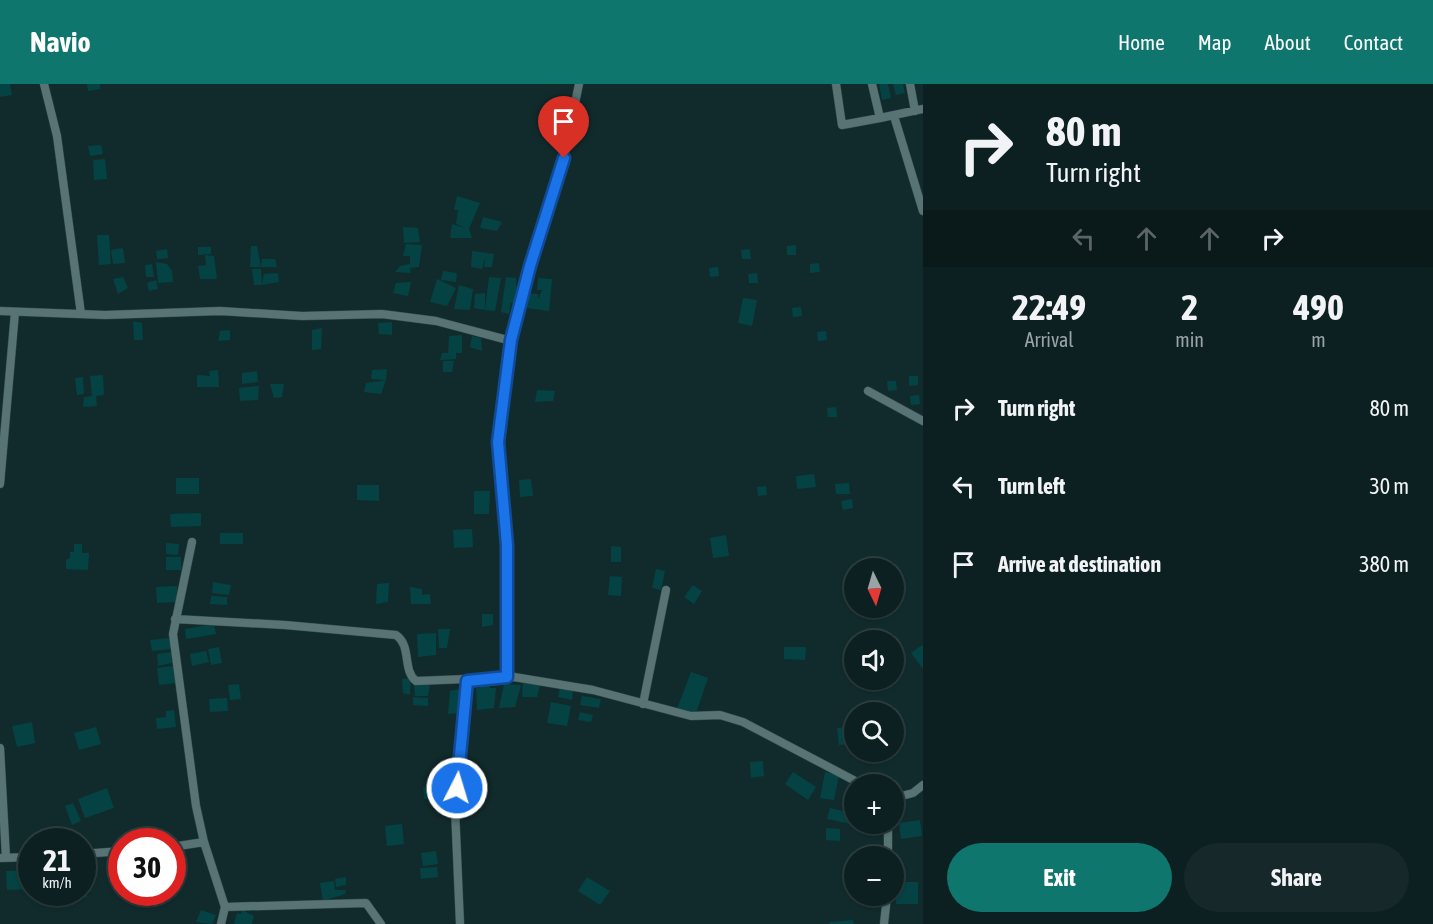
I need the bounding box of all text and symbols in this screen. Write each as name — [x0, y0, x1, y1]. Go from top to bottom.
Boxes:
text: Navio — [30, 26, 91, 58]
text: Home — [1118, 30, 1165, 54]
text: Map — [1198, 30, 1232, 54]
text: About — [1265, 30, 1311, 54]
text: Contact — [1344, 30, 1403, 54]
pin — [538, 96, 589, 158]
icon: arrive — [547, 105, 580, 138]
text: 80 m — [1046, 107, 1121, 155]
icon: right — [947, 108, 1025, 186]
text: Turn right — [1046, 157, 1141, 188]
icon: left — [1067, 222, 1100, 255]
icon: ahead — [1130, 222, 1163, 255]
icon: ahead — [1193, 222, 1226, 255]
icon: right — [1256, 222, 1289, 255]
text: 22:49 — [1012, 286, 1086, 328]
text: 2 — [1181, 286, 1198, 328]
text: 490 — [1293, 286, 1344, 328]
text: Arrival — [1025, 328, 1074, 351]
text: min — [1175, 328, 1204, 351]
text: m — [1311, 328, 1326, 351]
icon: right — [947, 392, 980, 425]
text: Turn right — [998, 395, 1075, 421]
text: 80 m — [1369, 395, 1409, 421]
icon: left — [947, 470, 980, 503]
text: Turn left — [998, 473, 1065, 499]
text: 30 m — [1369, 473, 1409, 499]
icon: arrive — [947, 548, 980, 581]
text: Arrive at destination — [998, 551, 1161, 577]
text: 380 m — [1359, 551, 1409, 577]
north arrow — [844, 558, 904, 618]
map controls — [844, 558, 904, 906]
button: sound — [844, 630, 904, 690]
button: search — [844, 702, 904, 762]
position arrow — [425, 756, 489, 820]
button: + — [844, 774, 904, 834]
speed limit sign: 30 — [108, 828, 186, 906]
text: 21 — [43, 843, 71, 877]
button: Exit — [947, 843, 1172, 912]
button: Share — [1184, 843, 1409, 912]
button: − — [844, 846, 904, 906]
text: km/h — [42, 874, 72, 891]

